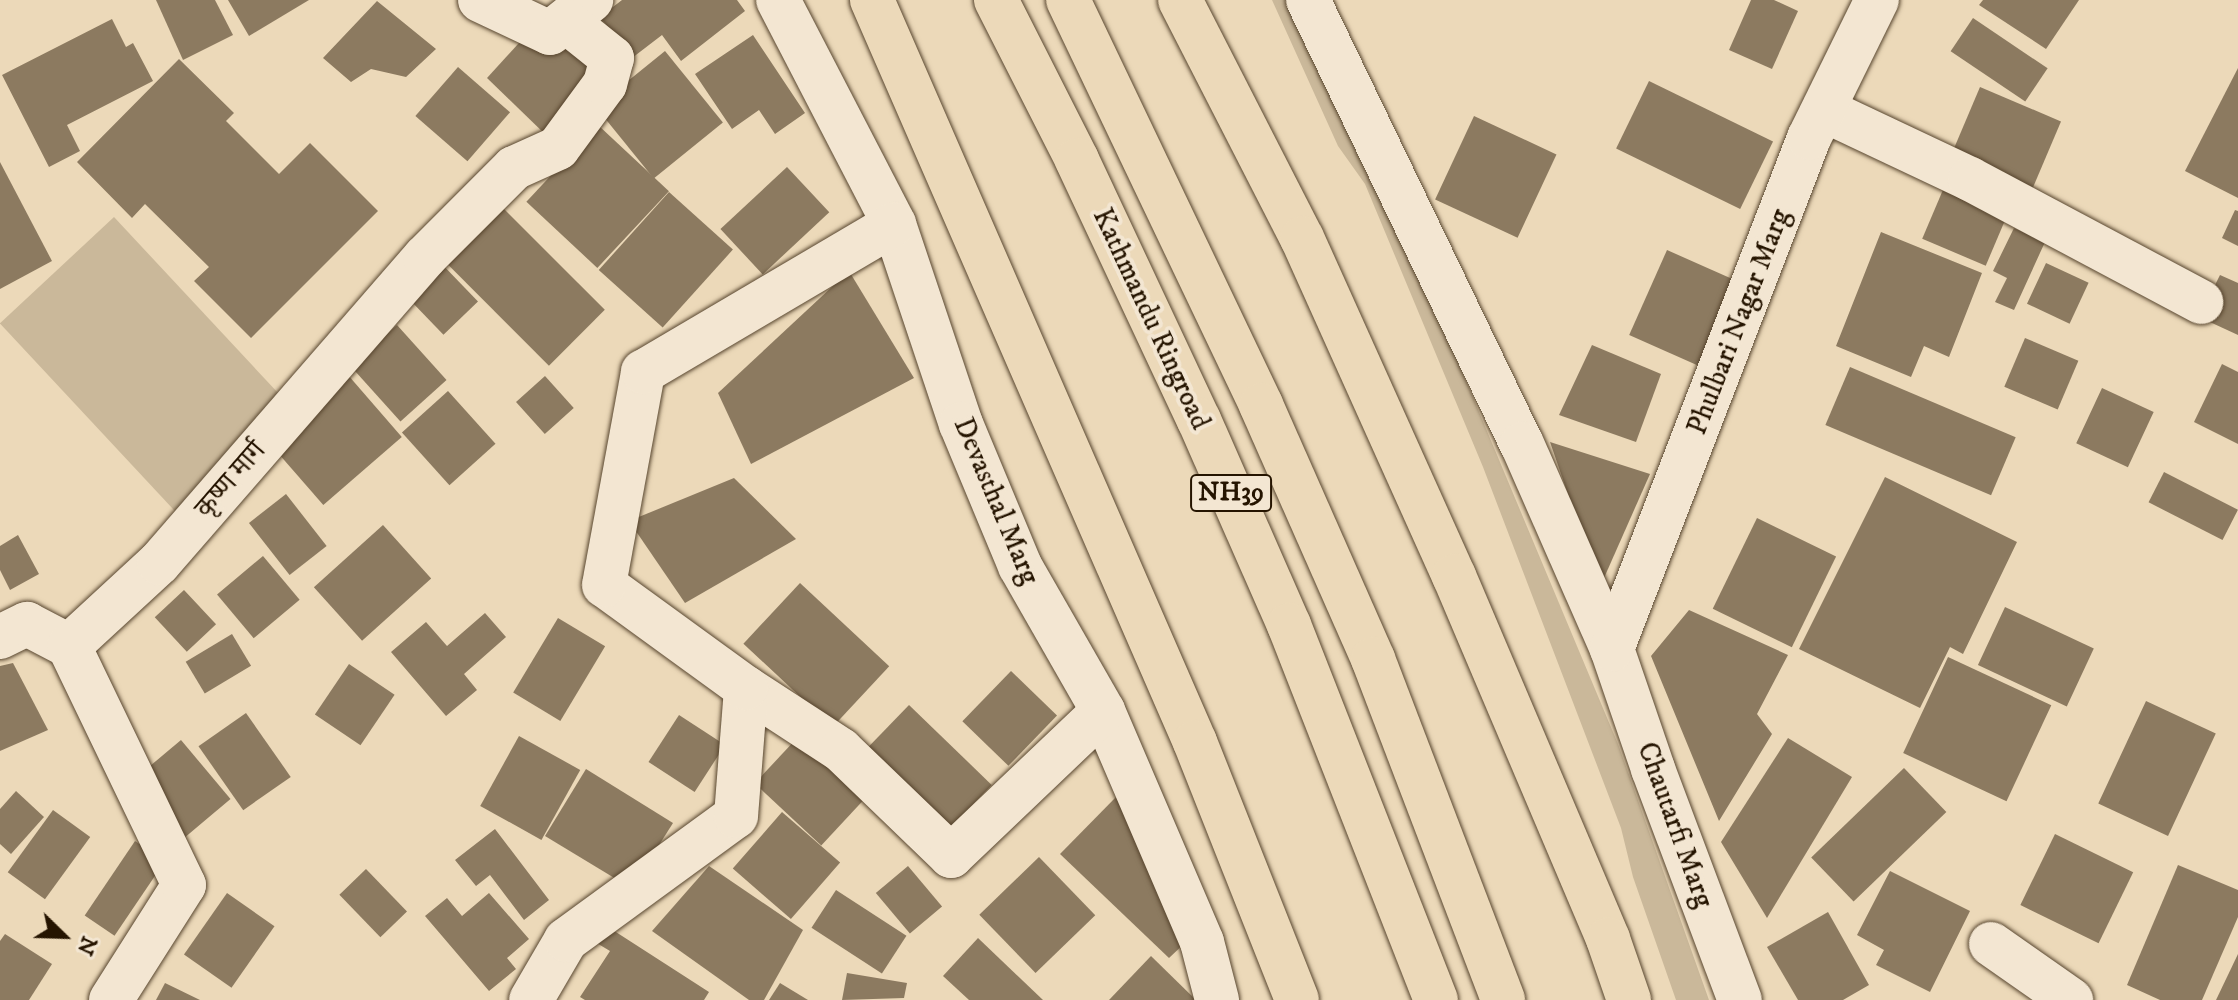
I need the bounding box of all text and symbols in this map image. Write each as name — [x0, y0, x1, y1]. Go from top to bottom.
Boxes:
street label: Kathmandu Ringroad — [1085, 203, 1217, 435]
street label: Phulbari Nagar Marg — [1680, 204, 1798, 440]
street label: Devasthal Marg — [946, 413, 1046, 589]
street label: कृष्ण मार्ग — [189, 435, 273, 525]
road number: NH39 — [1189, 471, 1273, 515]
street label: Chautarfi Marg — [1630, 738, 1720, 912]
north arrow — [24, 896, 104, 976]
text: N — [71, 932, 103, 959]

